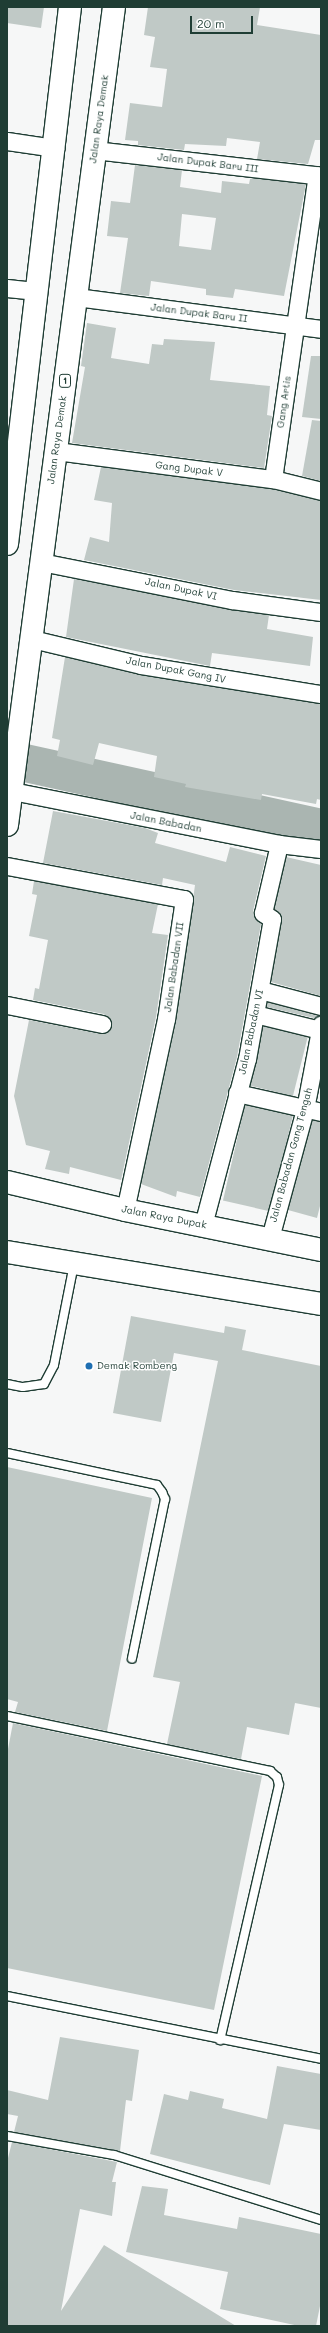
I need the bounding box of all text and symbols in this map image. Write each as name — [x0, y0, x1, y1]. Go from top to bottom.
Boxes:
scale bar — [192, 8, 255, 34]
text: 20 m — [197, 15, 225, 31]
street label: Jalan Raya Demak — [87, 74, 111, 164]
street label: Jalan Dupak Baru III — [157, 151, 259, 175]
street label: Jalan Dupak Baru II — [150, 301, 248, 325]
road number: 1 — [59, 374, 71, 388]
street label: Gang Artis — [274, 375, 294, 429]
street label: Jalan Raya Demak — [45, 395, 69, 485]
street label: Gang Dupak V — [155, 459, 223, 479]
street label: Jalan Dupak VI — [144, 576, 218, 602]
street label: Jalan Dupak Gang IV — [125, 654, 227, 686]
street label: Jalan Babadan — [129, 809, 203, 835]
street label: Jalan Babadan VII — [162, 921, 186, 1013]
street label: Jalan Babadan VI — [236, 989, 266, 1075]
street label: Jalan Babadan Gang Tengah — [267, 1086, 315, 1224]
street label: Jalan Raya Dupak — [120, 1203, 208, 1231]
place label: Demak Rombeng — [97, 1360, 177, 1372]
marker: Demak Rombeng — [84, 1361, 94, 1371]

